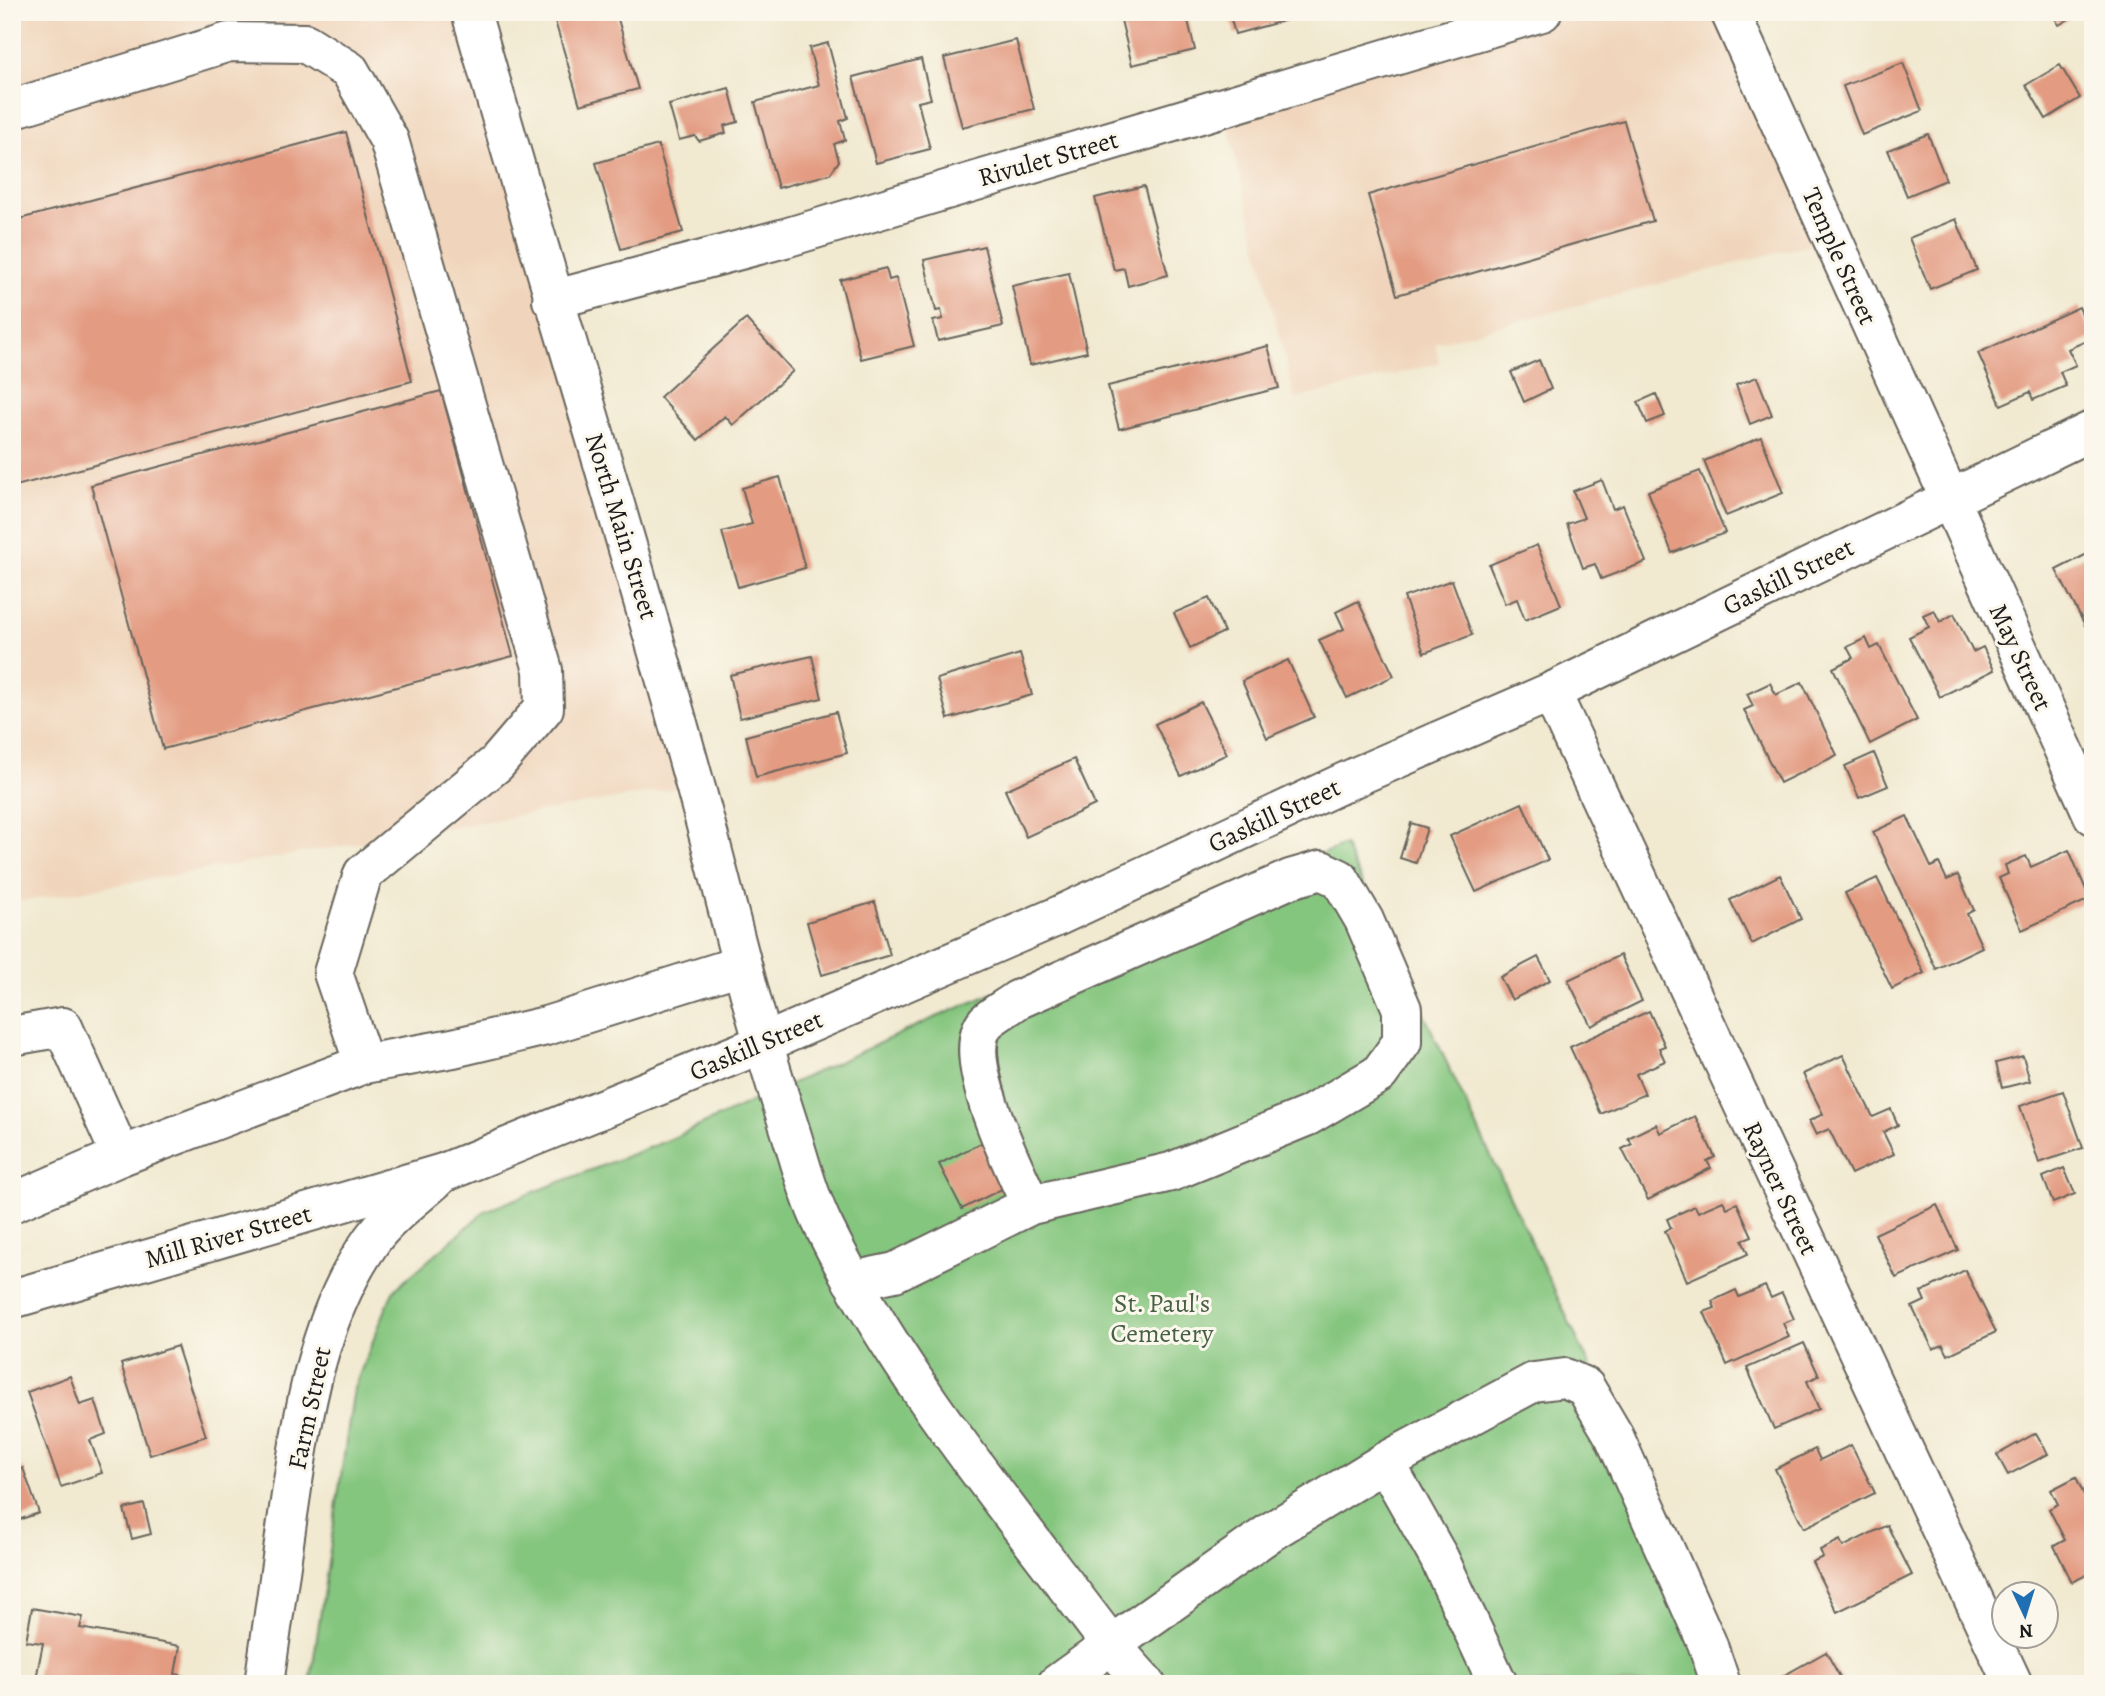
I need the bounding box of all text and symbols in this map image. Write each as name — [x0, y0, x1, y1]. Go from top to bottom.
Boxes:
street label: Rivulet Street — [974, 122, 1123, 195]
street label: Temple Street — [1794, 182, 1886, 331]
street label: North Main Street — [577, 429, 667, 624]
street label: Gaskill Street — [1717, 529, 1860, 623]
street label: May Street — [1981, 598, 2061, 717]
street label: Gaskill Street — [1203, 769, 1346, 861]
street label: Gaskill Street — [684, 1002, 829, 1089]
street label: Rayner Street — [1734, 1116, 1827, 1261]
street label: Mill River Street — [141, 1196, 316, 1277]
park label: St. Paul's Cemetery — [1111, 1286, 1214, 1351]
street label: Farm Street — [279, 1343, 340, 1473]
north arrow — [1990, 1580, 2060, 1650]
text: N — [2018, 1618, 2034, 1644]

